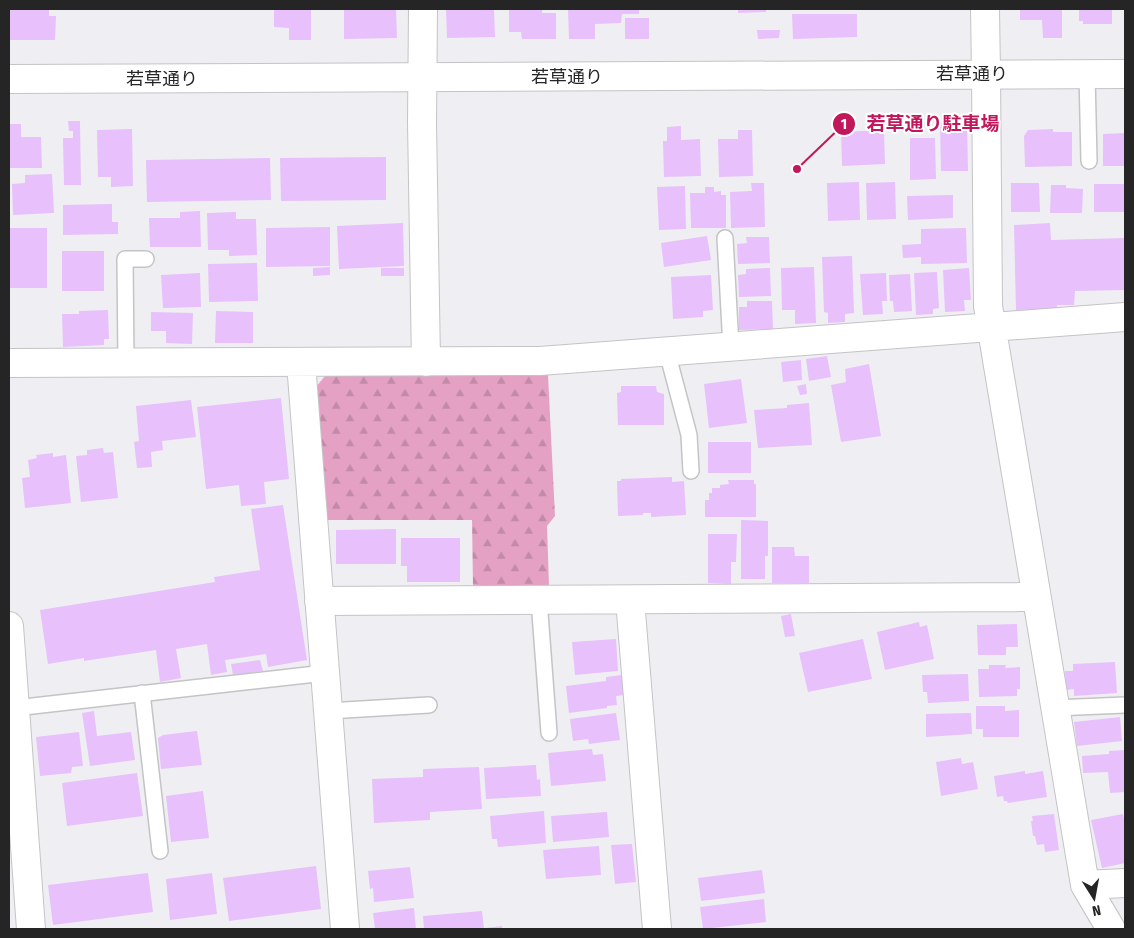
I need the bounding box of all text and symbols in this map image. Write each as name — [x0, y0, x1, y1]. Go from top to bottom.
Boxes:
street label: 若草通り — [936, 63, 1008, 85]
street label: 若草通り — [531, 66, 603, 88]
street label: 若草通り — [126, 68, 198, 90]
callout: 若草通り駐車場 — [832, 107, 1010, 141]
text: 若草通り駐車場 — [866, 112, 1000, 135]
text: 1 — [841, 115, 847, 133]
north arrow — [1069, 873, 1119, 923]
text: N — [1091, 901, 1102, 919]

